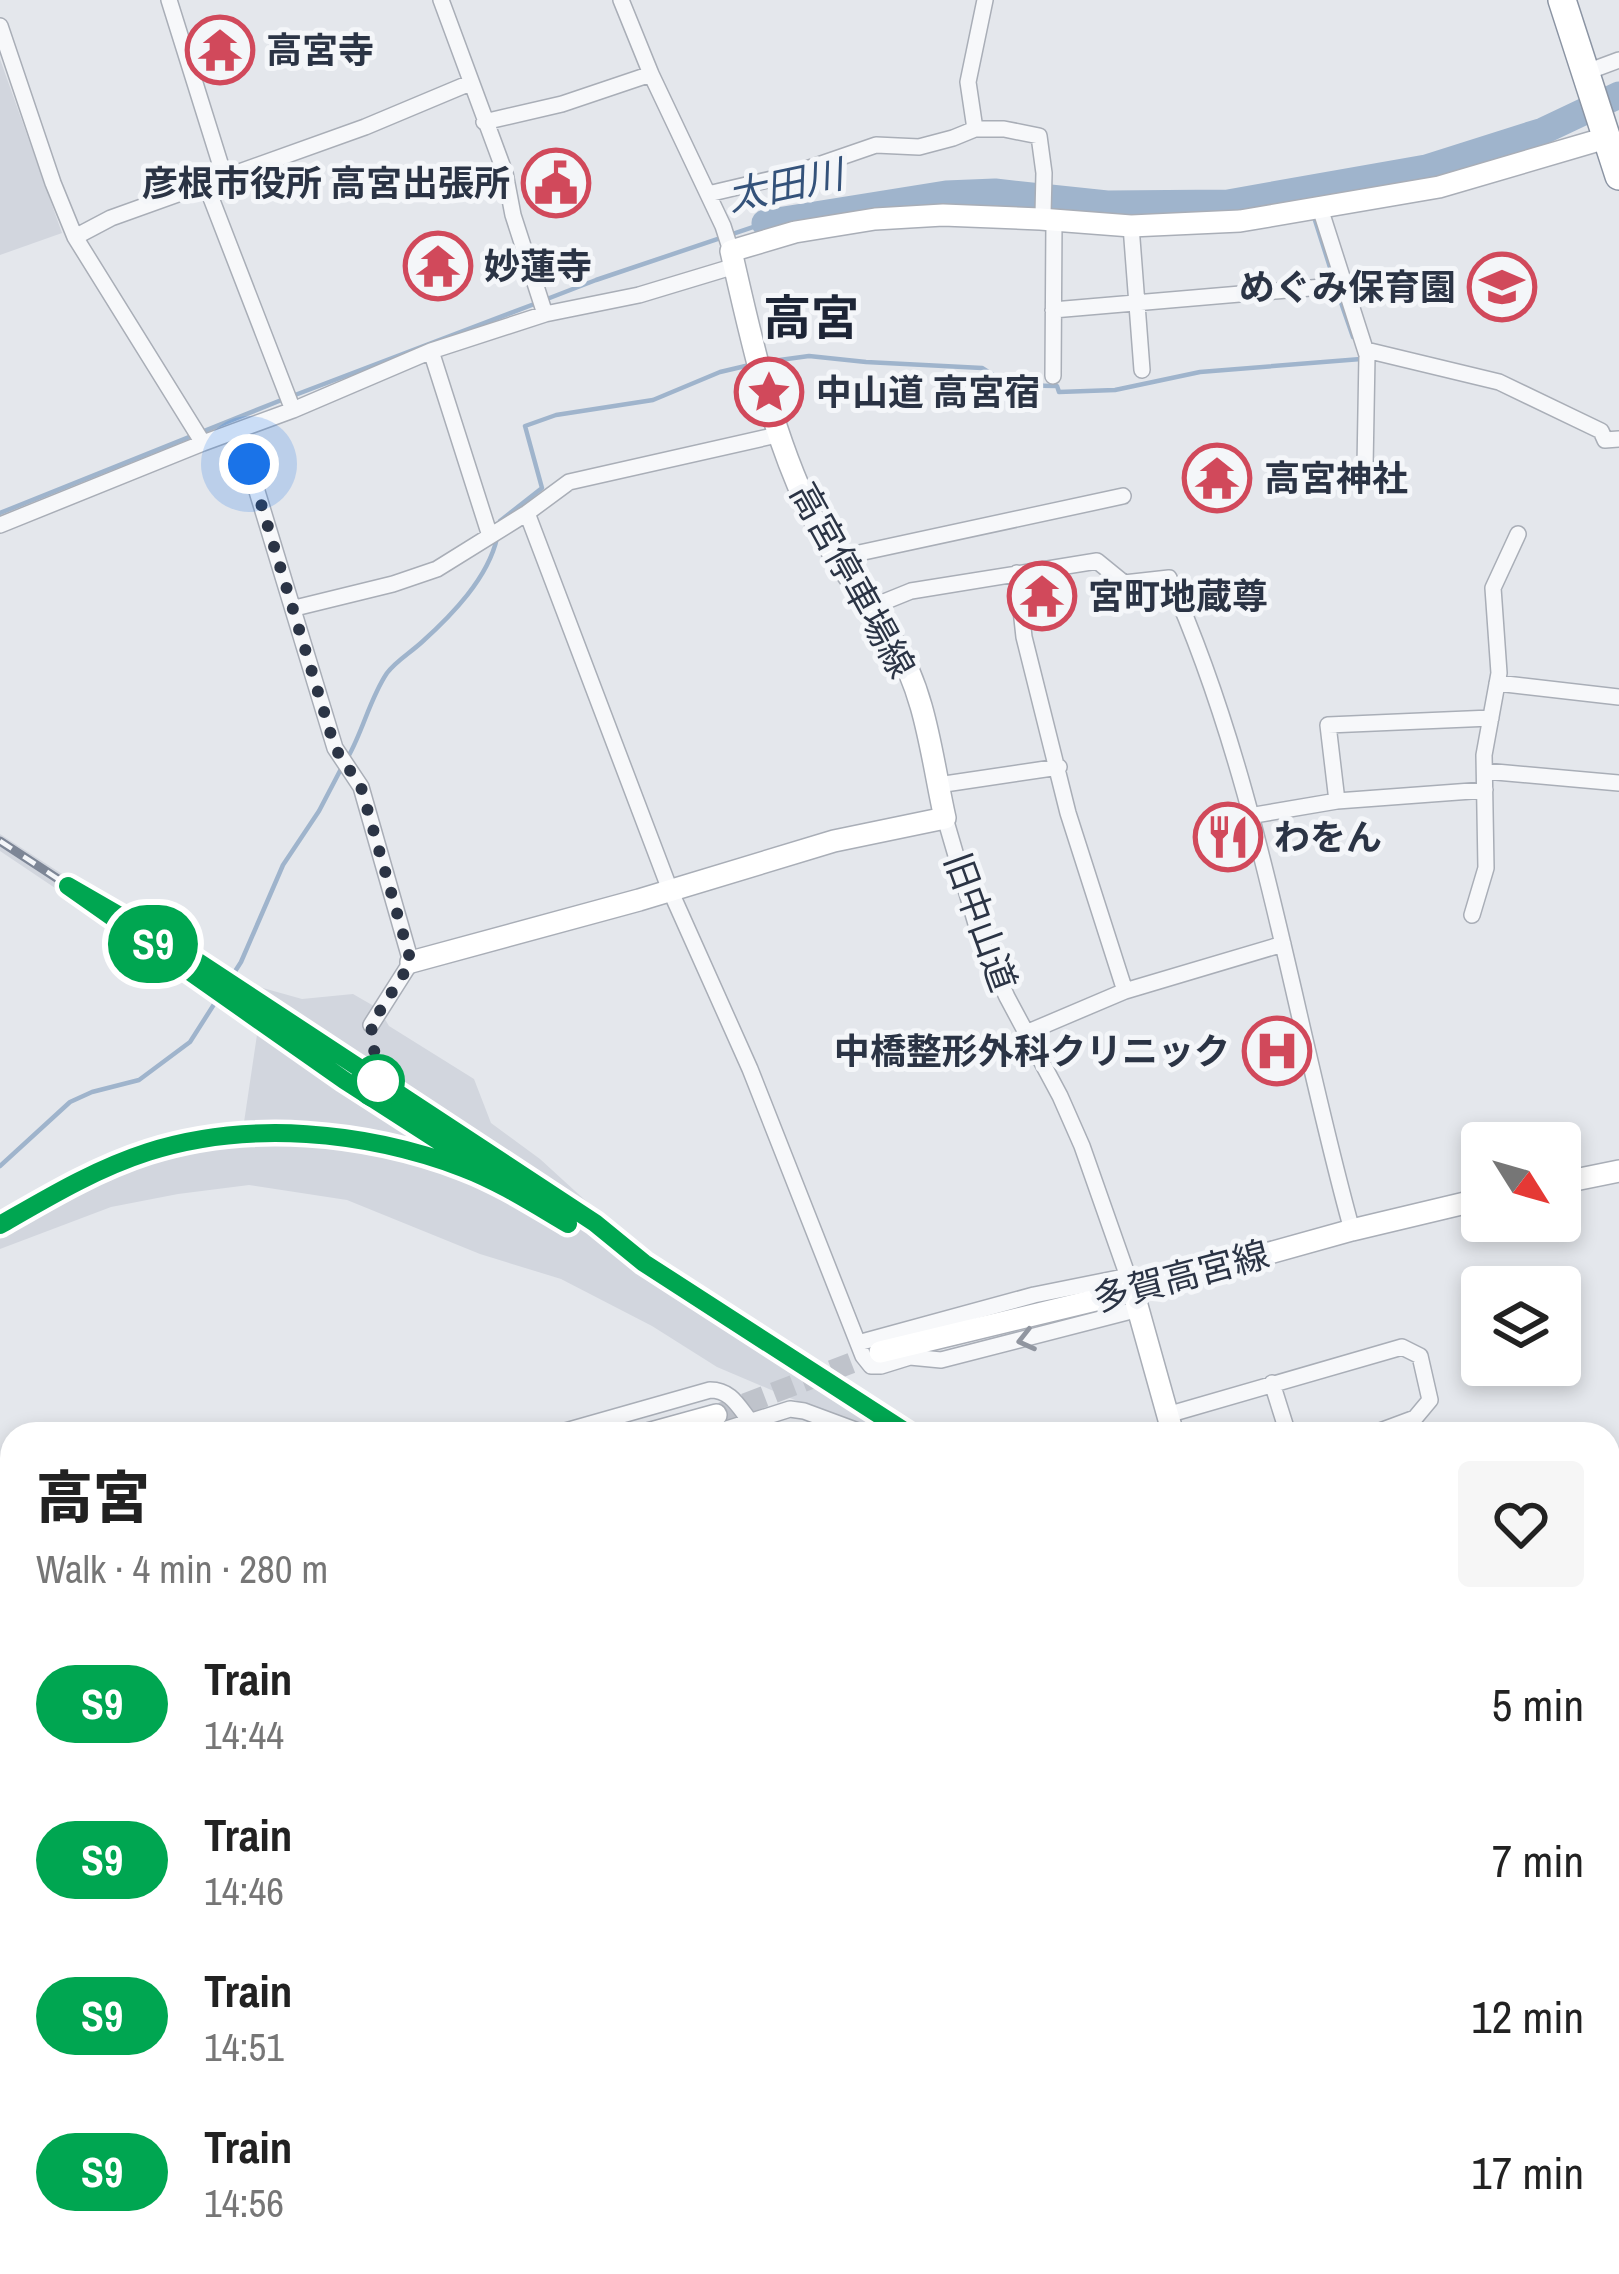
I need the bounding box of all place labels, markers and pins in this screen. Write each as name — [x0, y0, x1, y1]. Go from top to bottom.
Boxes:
temple icon: 高宮寺 — [185, 15, 255, 85]
place label: 高宮寺 — [266, 26, 374, 74]
public building icon: 彦根市役所 高宮出張所 — [521, 148, 591, 218]
place label: 彦根市役所 高宮出張所 — [142, 159, 510, 207]
temple icon: 妙蓮寺 — [403, 231, 473, 301]
place label: 妙蓮寺 — [484, 242, 592, 290]
school or university icon: めぐみ保育園 — [1467, 252, 1537, 322]
place label: めぐみ保育園 — [1239, 263, 1456, 311]
place icon: 中山道 高宮宿 — [734, 357, 804, 427]
place label: 中山道 高宮宿 — [816, 368, 1040, 416]
temple icon: 高宮神社 — [1182, 443, 1252, 513]
place label: 高宮神社 — [1264, 454, 1408, 502]
temple icon: 宮町地蔵尊 — [1007, 561, 1077, 631]
place label: 宮町地蔵尊 — [1088, 572, 1268, 620]
restaurant icon: わをん — [1193, 802, 1263, 872]
place label: わをん — [1274, 813, 1382, 861]
hospital icon: 中橋整形外科クリニック — [1242, 1016, 1312, 1086]
place label: 中橋整形外科クリニック — [834, 1027, 1230, 1075]
unlabelled marker — [353, 1056, 403, 1106]

